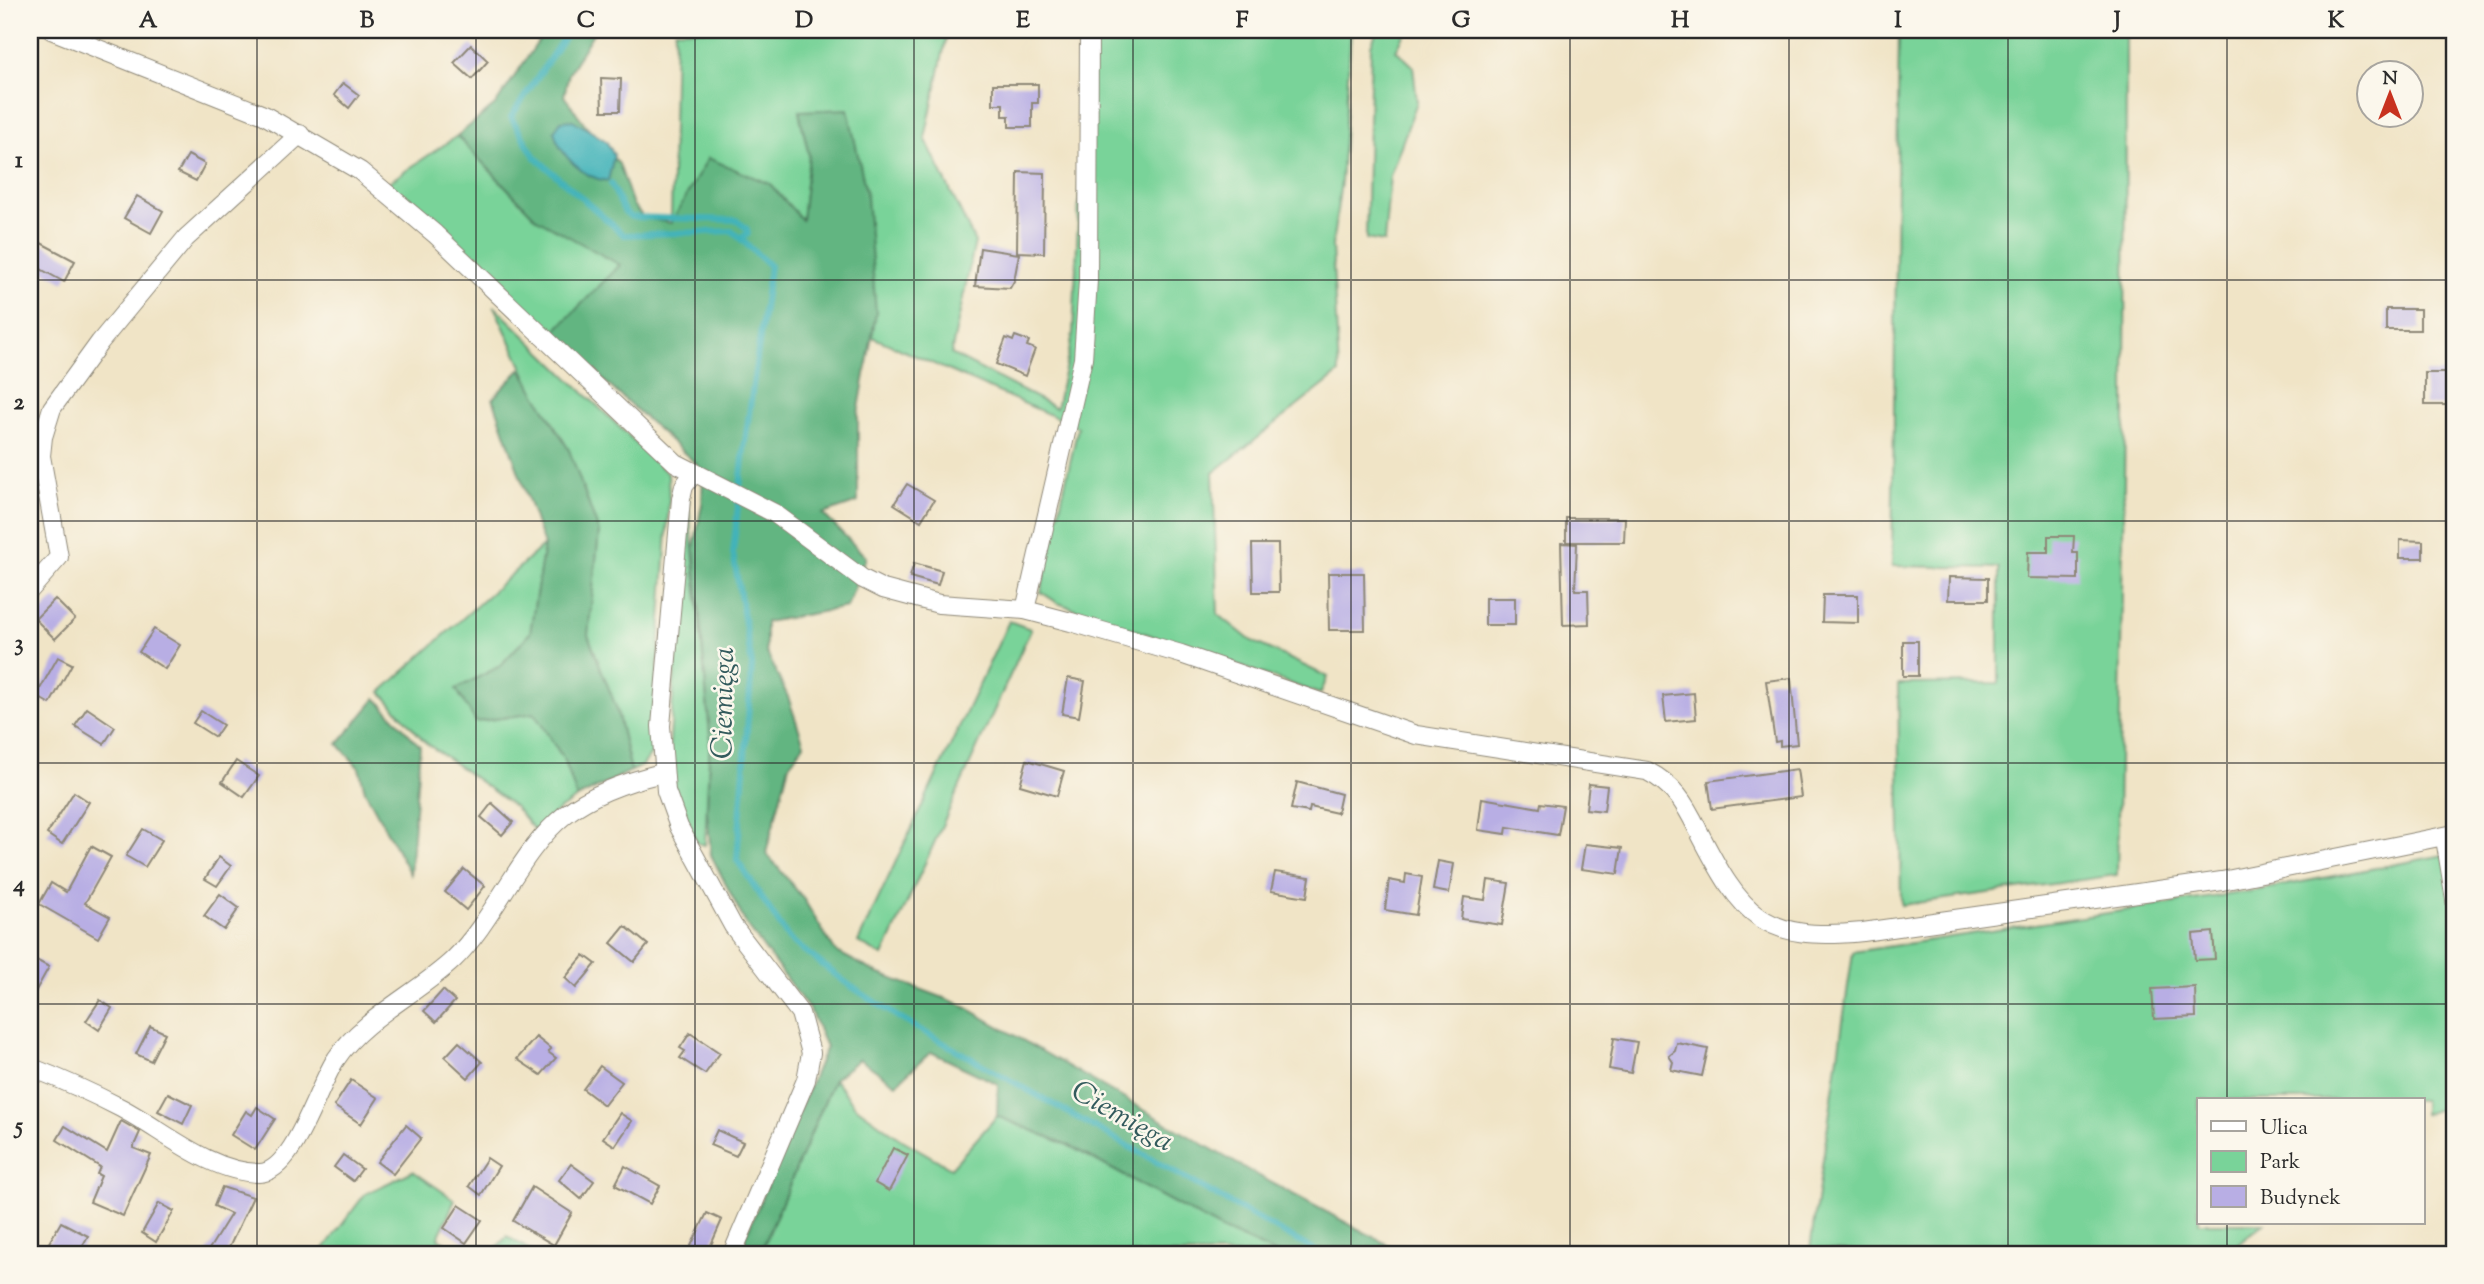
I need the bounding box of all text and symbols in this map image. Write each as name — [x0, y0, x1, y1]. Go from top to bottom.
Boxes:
text: A — [139, 5, 158, 38]
text: B — [360, 5, 375, 38]
text: C — [577, 5, 595, 38]
text: D — [795, 5, 813, 38]
text: E — [1016, 5, 1030, 38]
text: F — [1236, 5, 1249, 38]
text: G — [1452, 5, 1471, 38]
text: H — [1671, 5, 1690, 38]
text: I — [1894, 5, 1902, 38]
text: J — [2112, 5, 2121, 38]
text: K — [2328, 5, 2345, 38]
north arrow — [2354, 60, 2424, 130]
text: N — [2382, 66, 2398, 93]
text: 1 — [15, 145, 23, 178]
text: 2 — [14, 387, 25, 420]
text: 3 — [14, 628, 24, 661]
water label: Ciemięga — [702, 647, 747, 759]
text: 4 — [12, 869, 25, 902]
water label: Ciemięga — [1062, 1071, 1181, 1164]
legend — [2197, 1098, 2424, 1224]
text: 5 — [13, 1111, 23, 1144]
text: Ulica — [2260, 1114, 2308, 1144]
text: Park — [2260, 1148, 2301, 1178]
text: Budynek — [2260, 1184, 2341, 1214]

